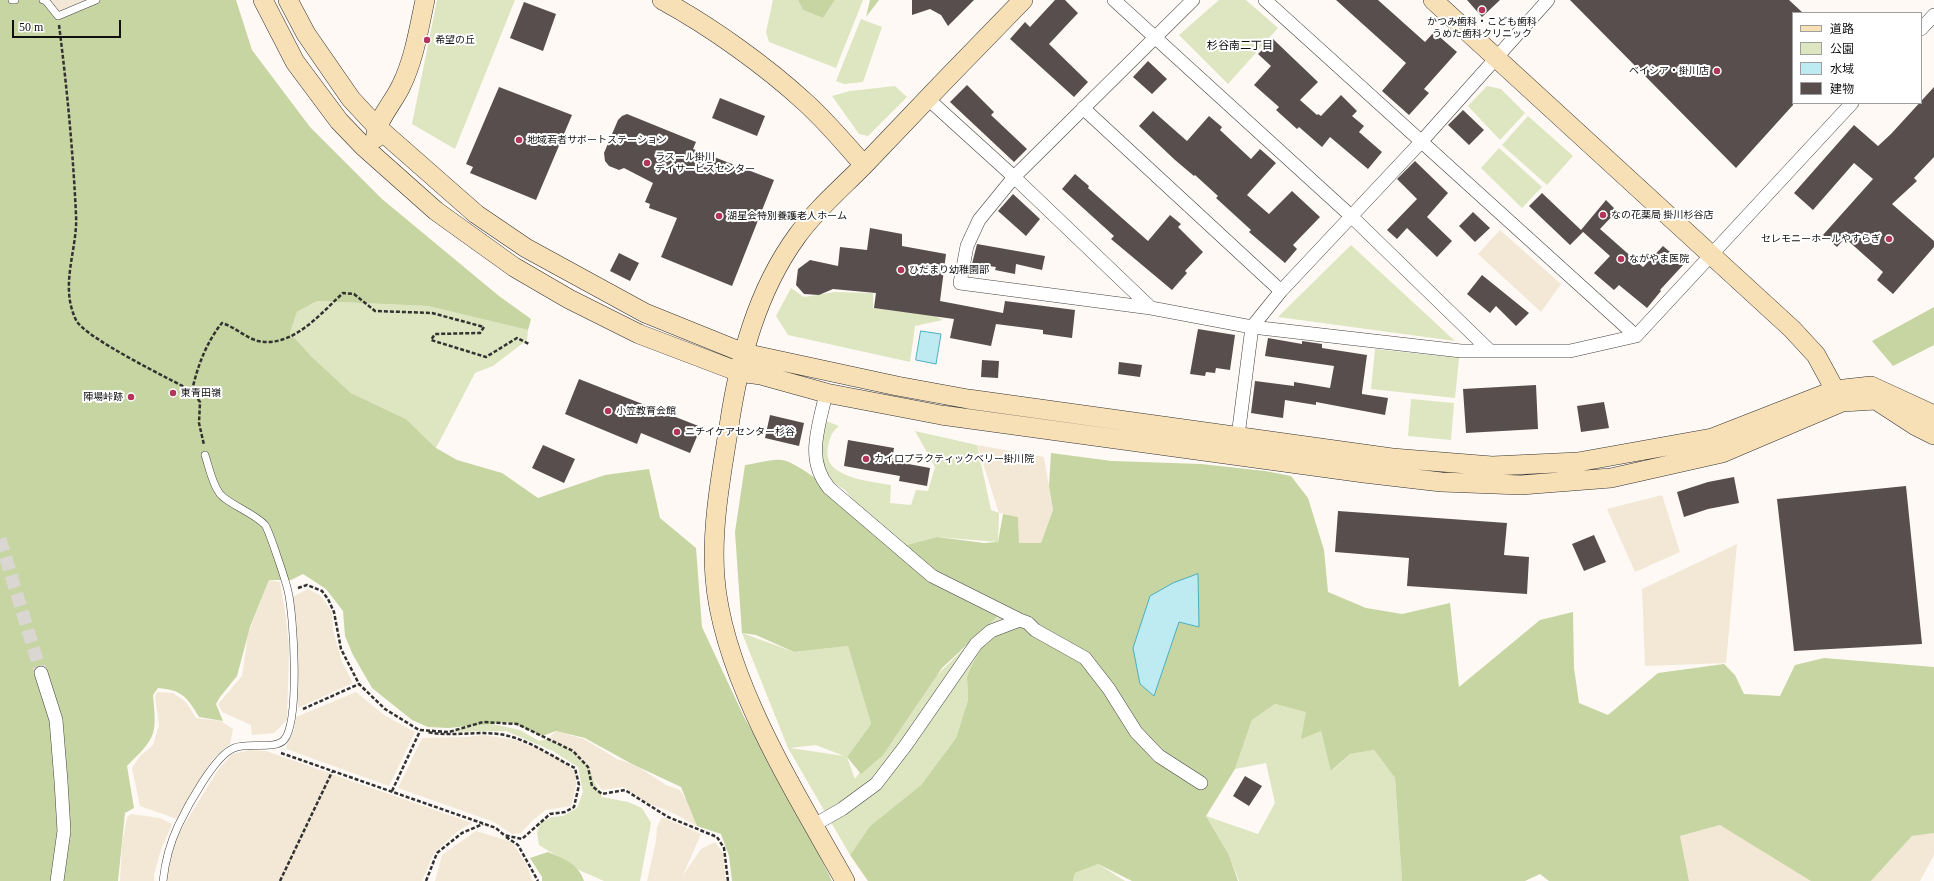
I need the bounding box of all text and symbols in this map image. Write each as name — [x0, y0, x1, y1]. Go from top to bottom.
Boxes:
marker: かつみ歯科・こども歯科 うめた歯科クリニック — [1477, 5, 1487, 15]
scale bar — [14, 12, 123, 38]
legend — [1792, 12, 1922, 104]
place label: かつみ歯科・こども歯科 うめた歯科クリニック — [1427, 16, 1537, 40]
text: 50 m — [19, 20, 43, 34]
text: 道路 — [1830, 22, 1854, 36]
place label: 希望の丘 — [435, 34, 475, 46]
marker: 希望の丘 — [422, 35, 432, 45]
district label: 杉谷南二丁目 — [1207, 39, 1273, 53]
text: 公園 — [1830, 42, 1854, 56]
text: 水域 — [1830, 62, 1854, 76]
place label: ベイシア・掛川店 — [1629, 65, 1709, 77]
marker: ベイシア・掛川店 — [1712, 66, 1722, 76]
text: 建物 — [1830, 82, 1854, 96]
place label: 地域若者サポートステーション — [527, 134, 667, 146]
marker: 地域若者サポートステーション — [514, 135, 524, 145]
place label: ラスール掛川 デイサービスセンター — [655, 151, 755, 174]
marker: ラスール掛川 デイサービスセンター — [642, 158, 652, 168]
place label: なの花薬局 掛川杉谷店 — [1611, 209, 1713, 221]
place label: 湖星会特別養護老人ホーム — [727, 210, 847, 222]
marker: なの花薬局 掛川杉谷店 — [1598, 210, 1608, 220]
marker: 湖星会特別養護老人ホーム — [714, 211, 724, 221]
place label: セレモニーホールやすらぎ — [1761, 233, 1881, 245]
marker: セレモニーホールやすらぎ — [1884, 234, 1894, 244]
place label: ながやま医院 — [1629, 253, 1689, 265]
marker: ながやま医院 — [1616, 254, 1626, 264]
place label: ひだまり幼稚園部 — [909, 264, 989, 276]
marker: ひだまり幼稚園部 — [896, 265, 906, 275]
place label: 東青田嶺 — [181, 387, 221, 399]
marker: 東青田嶺 — [168, 388, 178, 398]
place label: 陣場峠跡 — [83, 391, 123, 403]
marker: 陣場峠跡 — [126, 392, 136, 402]
place label: 小笠教育会館 — [616, 405, 676, 417]
marker: 小笠教育会館 — [603, 406, 613, 416]
place label: ニチイケアセンター杉谷 — [685, 426, 795, 438]
marker: ニチイケアセンター杉谷 — [672, 427, 682, 437]
place label: カイロプラクティックベリー掛川院 — [874, 453, 1034, 465]
marker: カイロプラクティックベリー掛川院 — [861, 454, 871, 464]

